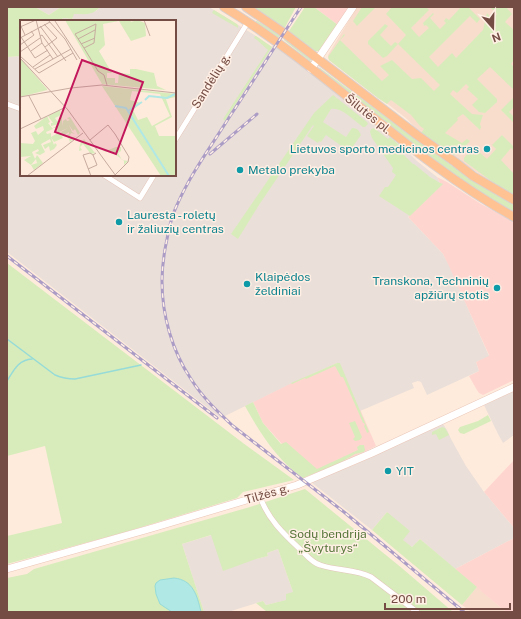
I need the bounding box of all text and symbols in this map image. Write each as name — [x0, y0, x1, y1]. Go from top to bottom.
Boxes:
north arrow — [473, 8, 513, 48]
inset map — [20, 20, 176, 176]
text: N — [490, 30, 503, 45]
street label: Sandėlių g. — [189, 51, 233, 111]
street label: Šilutės pl. — [342, 91, 394, 137]
place label: Lietuvos sporto medicinos centras — [290, 142, 479, 156]
marker: Lietuvos sporto medicinos centras — [482, 144, 492, 154]
place label: Metalo prekyba — [248, 163, 335, 177]
marker: Metalo prekyba — [235, 165, 245, 175]
place label: Lauresta - roletų ir žaliuzių centras — [127, 208, 224, 236]
marker: Lauresta - roletų ir žaliuzių centras — [114, 217, 124, 227]
place label: Klaipėdos želdiniai — [255, 270, 310, 298]
place label: Transkona, Techninių apžiūrų stotis — [372, 274, 489, 302]
marker: Klaipėdos želdiniai — [242, 279, 252, 289]
marker: Transkona, Techninių apžiūrų stotis — [492, 283, 502, 293]
place label: YIT — [396, 464, 414, 478]
marker: YIT — [383, 466, 393, 476]
street label: Tilžės g. — [243, 481, 291, 507]
park label: Sodų bendrija „Švyturys“ — [289, 527, 367, 555]
scale bar — [385, 585, 510, 611]
text: 200 m — [391, 592, 426, 606]

